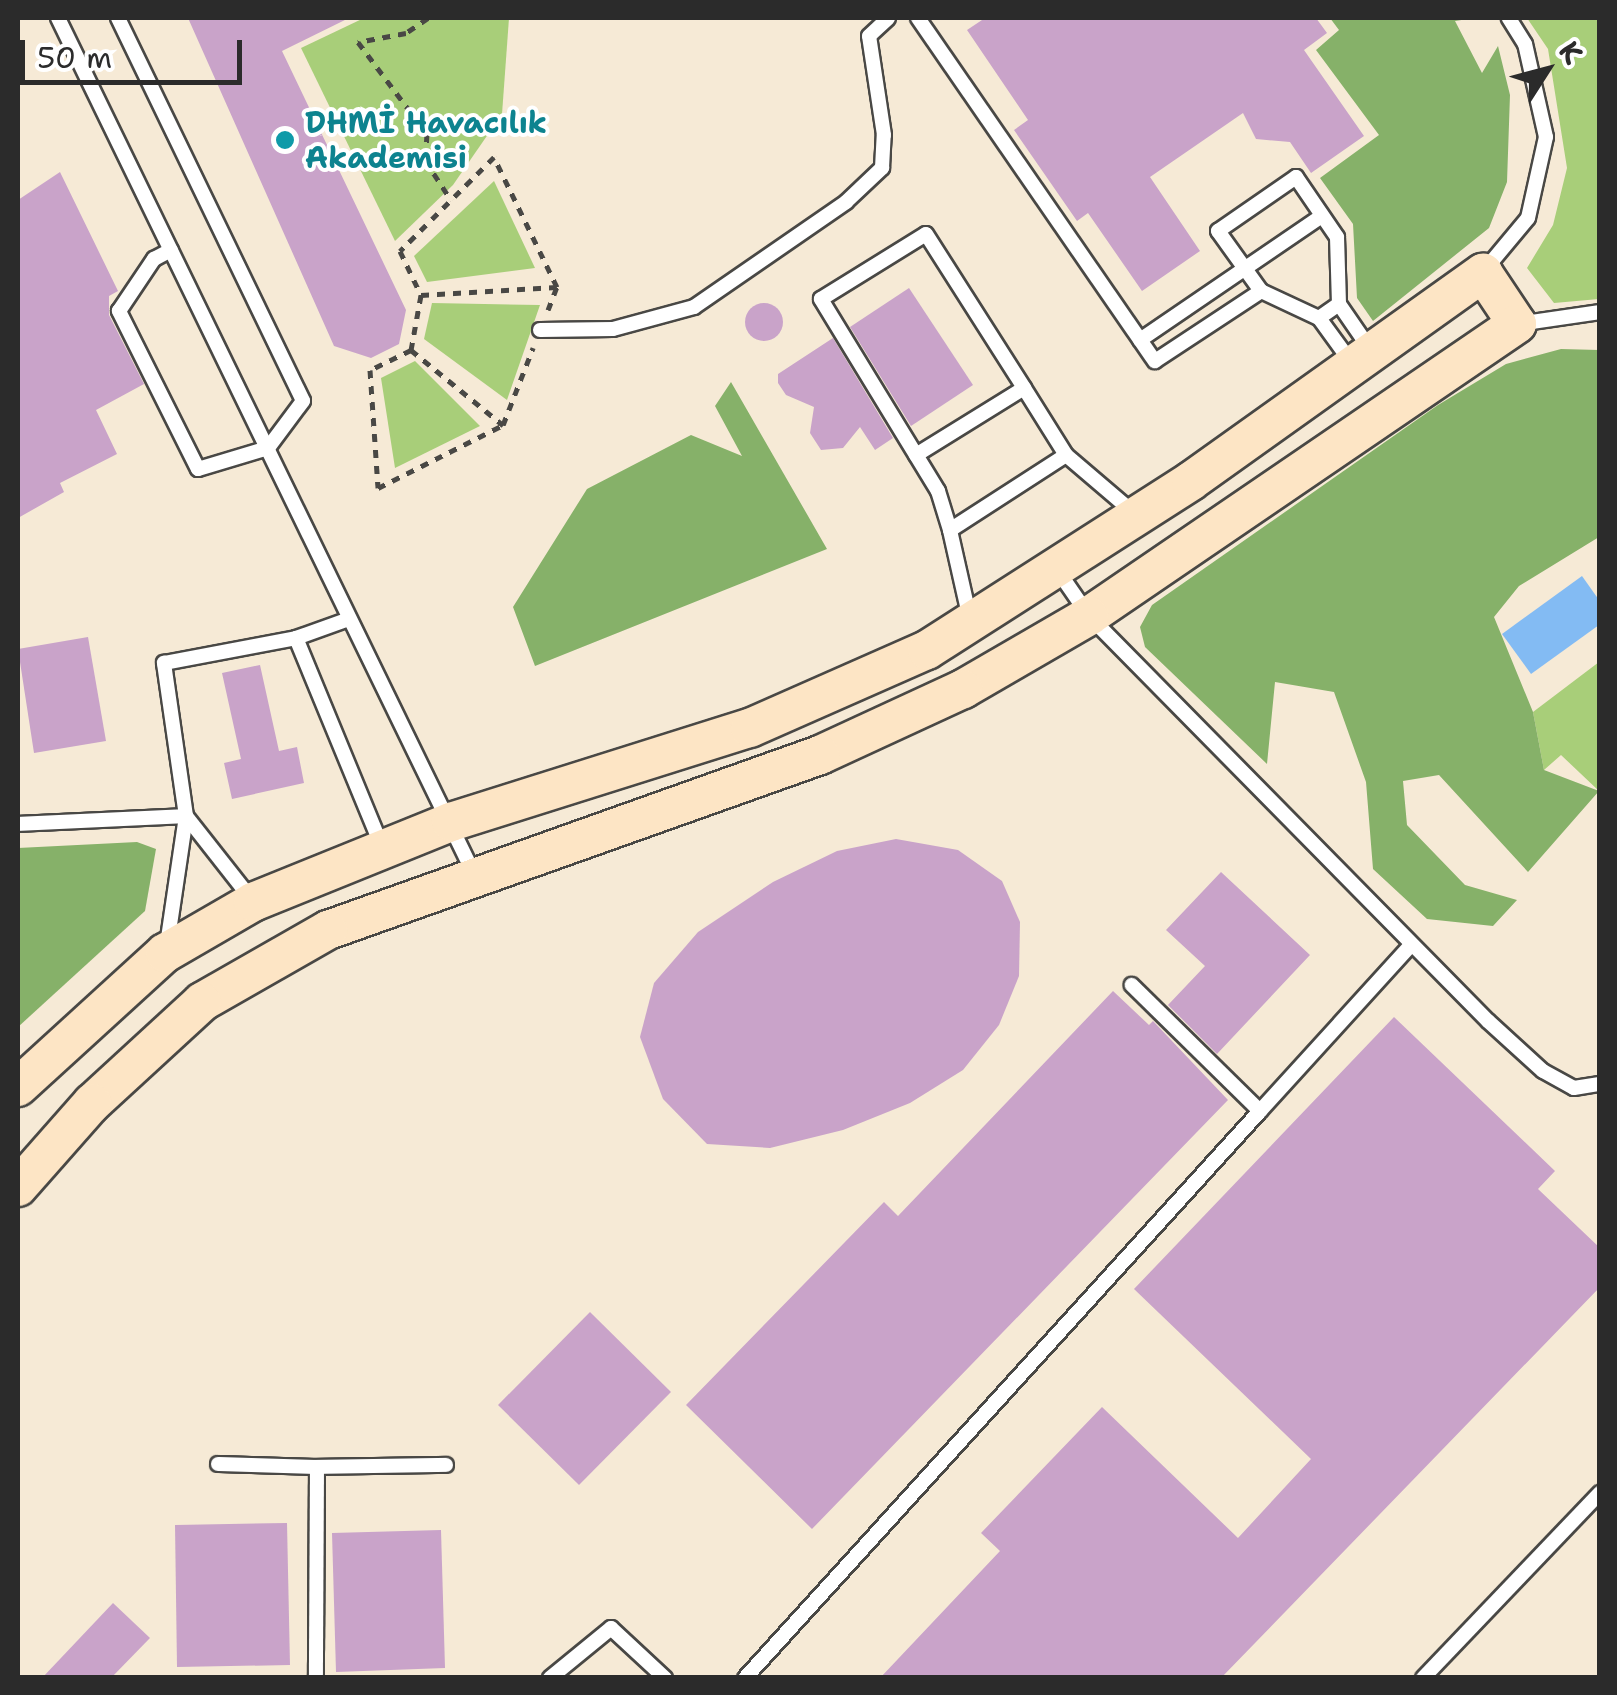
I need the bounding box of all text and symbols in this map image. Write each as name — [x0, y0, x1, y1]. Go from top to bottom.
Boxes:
scale bar — [25, 20, 248, 82]
north arrow — [1497, 20, 1597, 120]
text: K — [1550, 33, 1592, 71]
text: 50 m — [37, 37, 112, 78]
place label: DHMİ Havacılık Akademisi — [305, 105, 547, 176]
marker: DHMİ Havacılık Akademisi — [274, 129, 296, 151]

